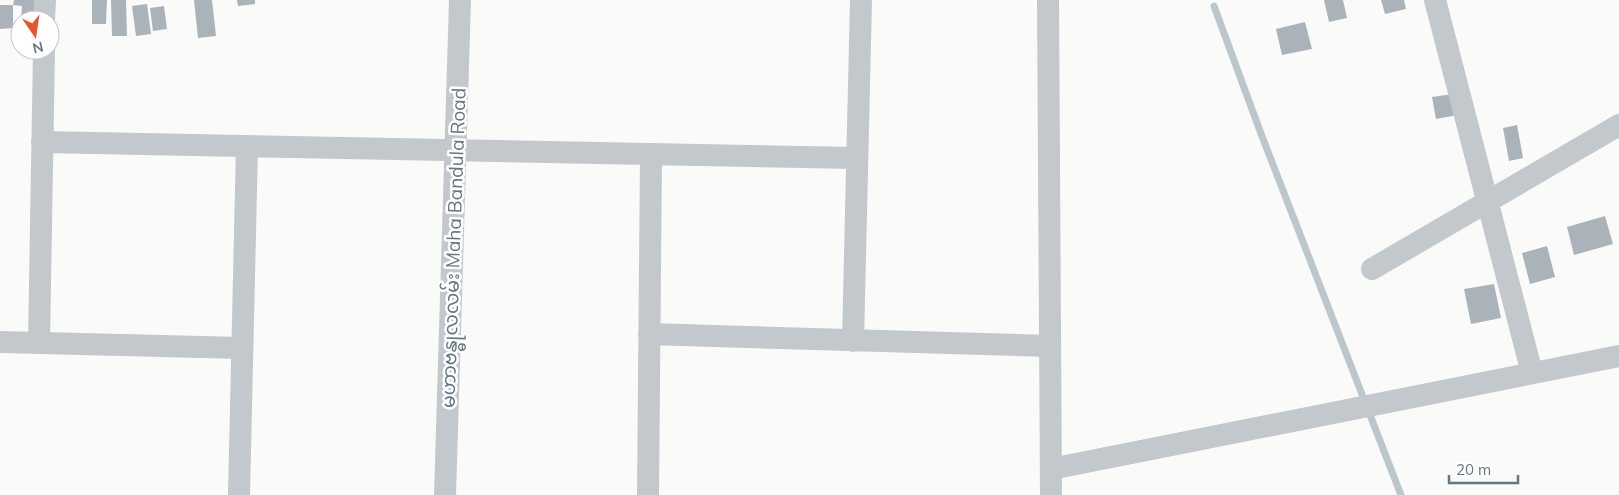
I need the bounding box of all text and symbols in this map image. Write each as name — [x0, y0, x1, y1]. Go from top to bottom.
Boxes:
north arrow — [10, 10, 60, 60]
text: N — [31, 38, 45, 58]
street label: မဟာဗန္ဓုလလမ်း Maha Bandula Road — [433, 87, 475, 409]
scale bar — [1449, 452, 1518, 484]
text: 20 m — [1456, 460, 1491, 479]

